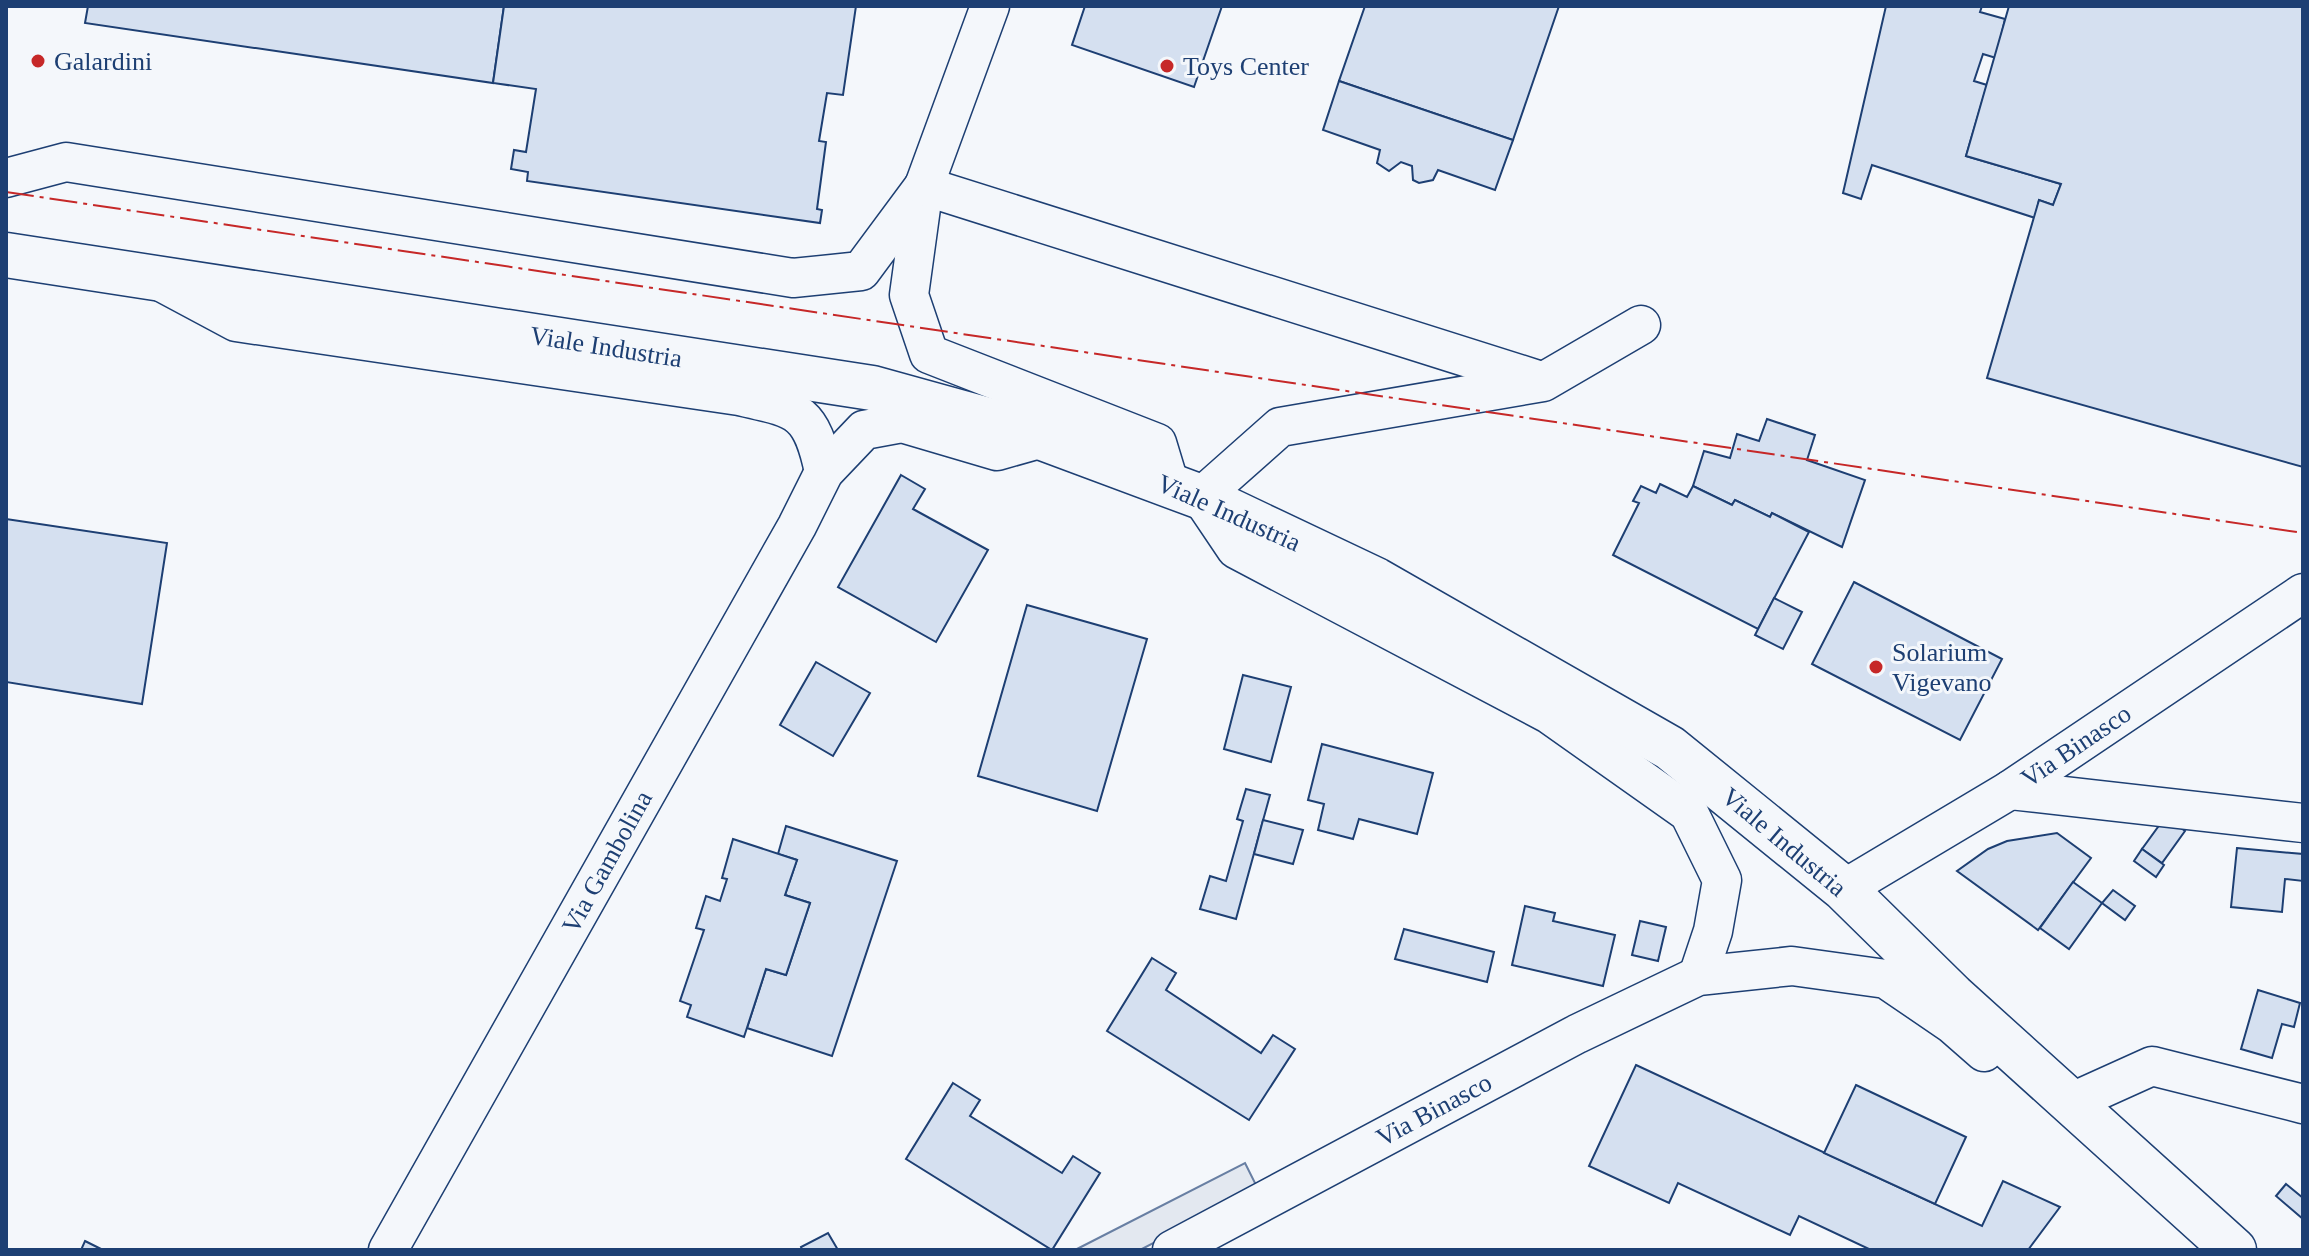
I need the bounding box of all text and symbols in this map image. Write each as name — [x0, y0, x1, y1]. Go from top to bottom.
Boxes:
place label: Galardini — [54, 47, 152, 76]
marker: Galardini — [29, 52, 47, 70]
place label: Toys Center — [1183, 52, 1309, 81]
marker: Toys Center — [1158, 57, 1176, 75]
street label: Viale Industria — [528, 321, 685, 373]
street label: Viale Industria — [1153, 469, 1306, 558]
place label: Solarium Vigevano — [1892, 638, 1992, 697]
marker: Solarium Vigevano — [1867, 658, 1885, 676]
street label: Via Binasco — [2016, 699, 2136, 793]
street label: Viale Industria — [1716, 782, 1853, 903]
street label: Via Gambolina — [556, 785, 658, 938]
street label: Via Binasco — [1371, 1068, 1497, 1152]

